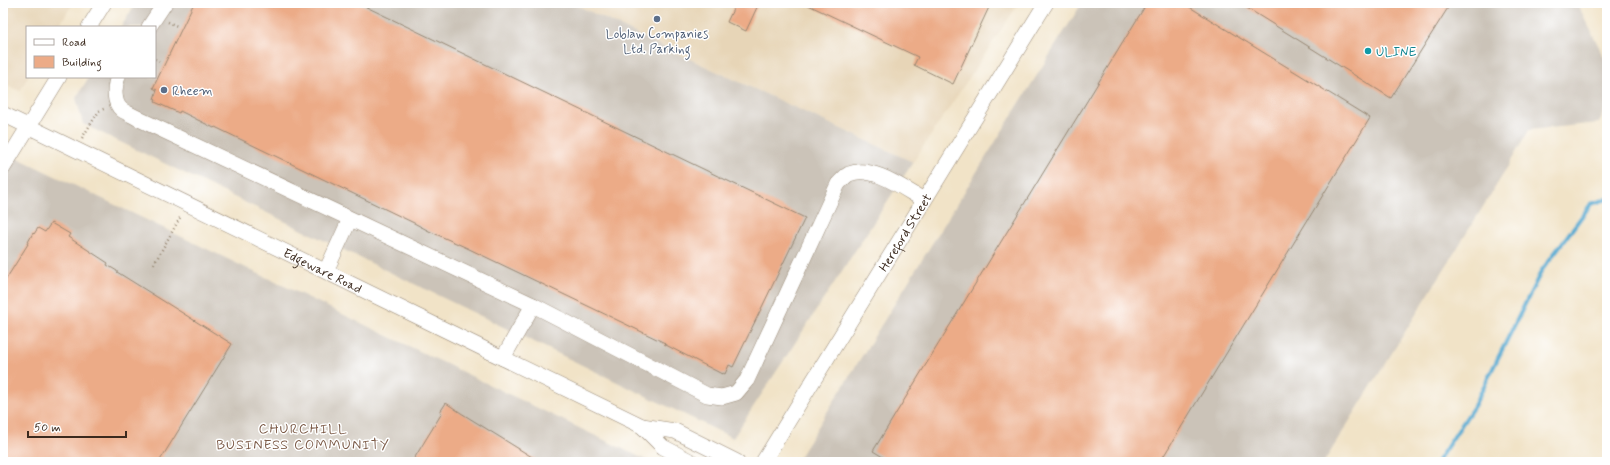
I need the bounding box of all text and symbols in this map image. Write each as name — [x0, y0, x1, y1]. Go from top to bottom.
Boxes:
marker: Loblaw Companies Ltd. Parking — [652, 14, 662, 24]
legend — [26, 26, 156, 78]
place label: Loblaw Companies Ltd. Parking — [606, 26, 708, 60]
text: Road — [62, 35, 86, 51]
place label: ULINE — [1376, 44, 1417, 61]
marker: ULINE — [1363, 46, 1373, 56]
text: Building — [62, 55, 102, 72]
place label: Rheem — [172, 83, 213, 100]
marker: Rheem — [159, 85, 169, 95]
street label: Hereford Street — [875, 191, 937, 275]
street label: Edgeware Road — [280, 245, 365, 298]
scale bar — [28, 413, 126, 439]
text: 50 m — [34, 420, 61, 436]
district label: CHURCHILL BUSINESS COMMUNITY — [216, 420, 390, 454]

